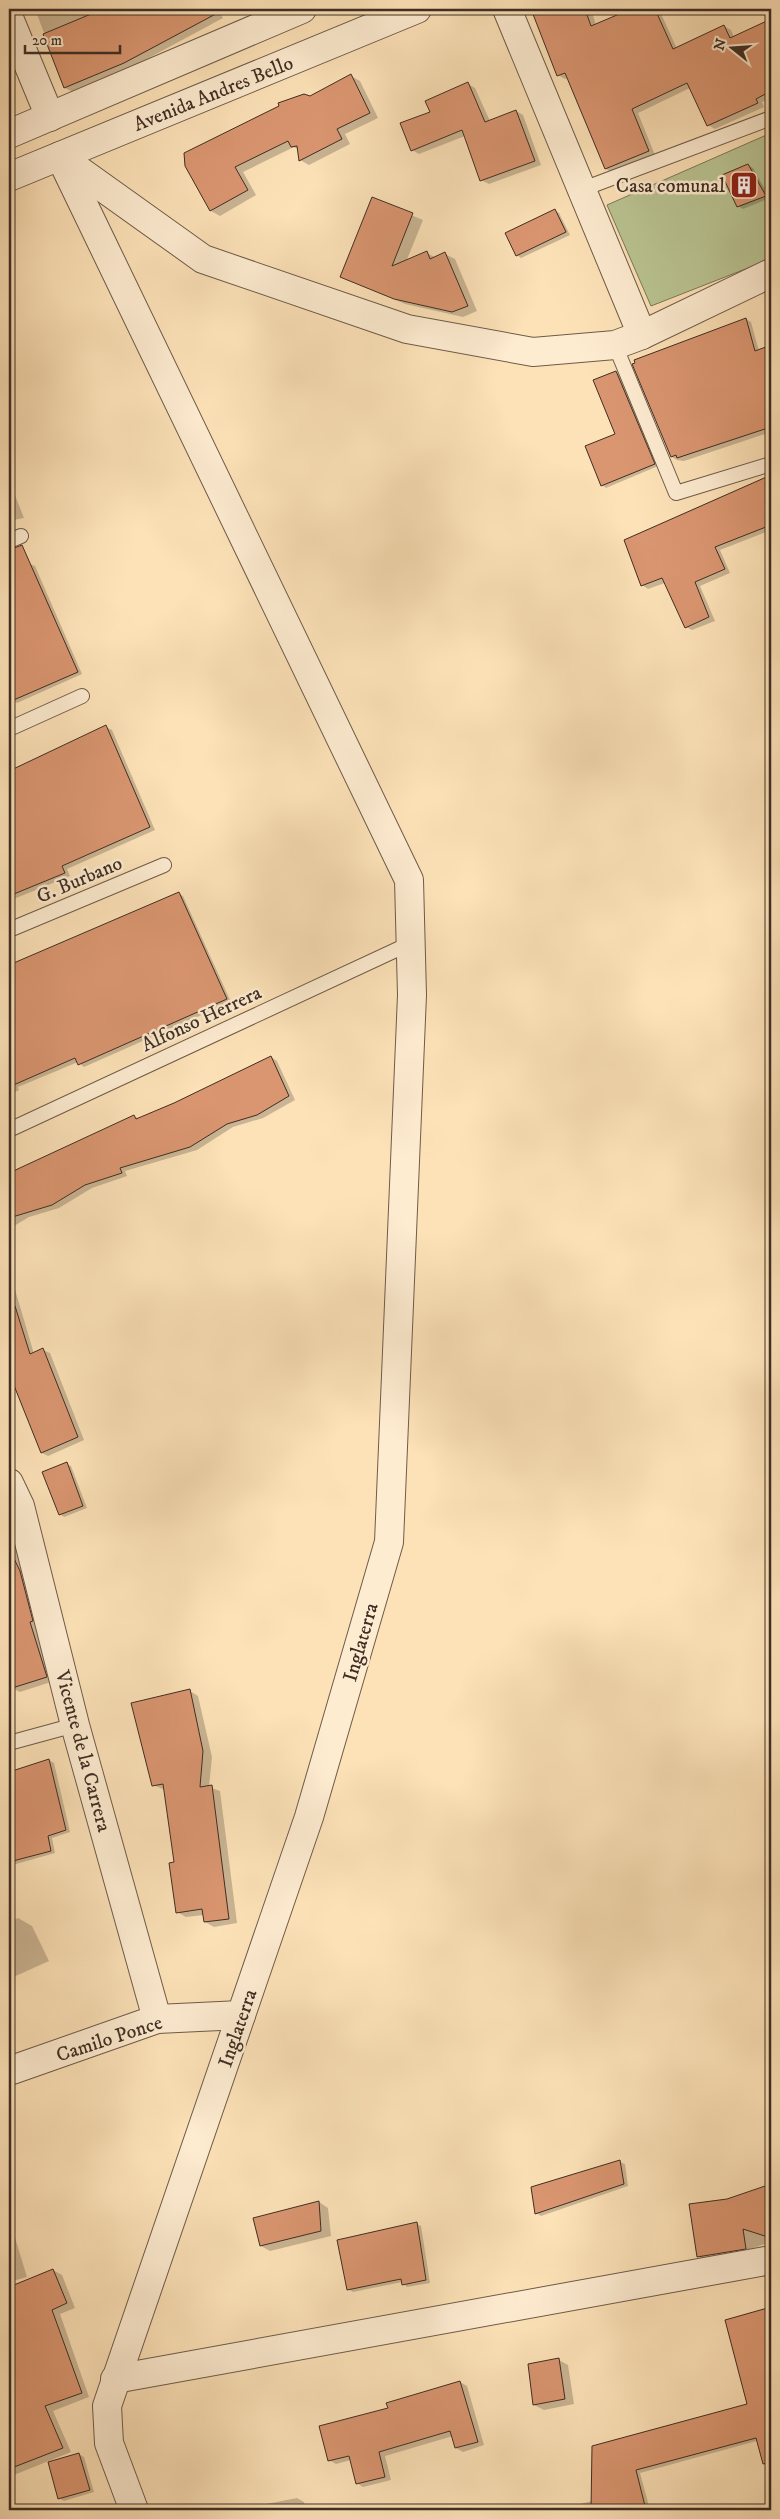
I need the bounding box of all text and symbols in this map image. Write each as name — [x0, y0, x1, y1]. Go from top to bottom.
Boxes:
scale bar — [25, 22, 120, 54]
north arrow — [708, 22, 758, 72]
text: 20 m — [32, 31, 62, 50]
text: N — [710, 36, 731, 53]
street label: Avenida Andres Bello — [130, 51, 297, 138]
building icon: Casa comunal — [729, 170, 759, 200]
place label: Casa comunal — [616, 174, 725, 199]
street label: G. Burbano — [33, 851, 126, 910]
street label: Alfonso Herrera — [138, 980, 266, 1058]
street label: Inglaterra — [338, 1600, 385, 1685]
street label: Vicente de la Carrera — [49, 1667, 116, 1835]
street label: Inglaterra — [213, 1986, 264, 2071]
street label: Camilo Ponce — [53, 2011, 166, 2068]

